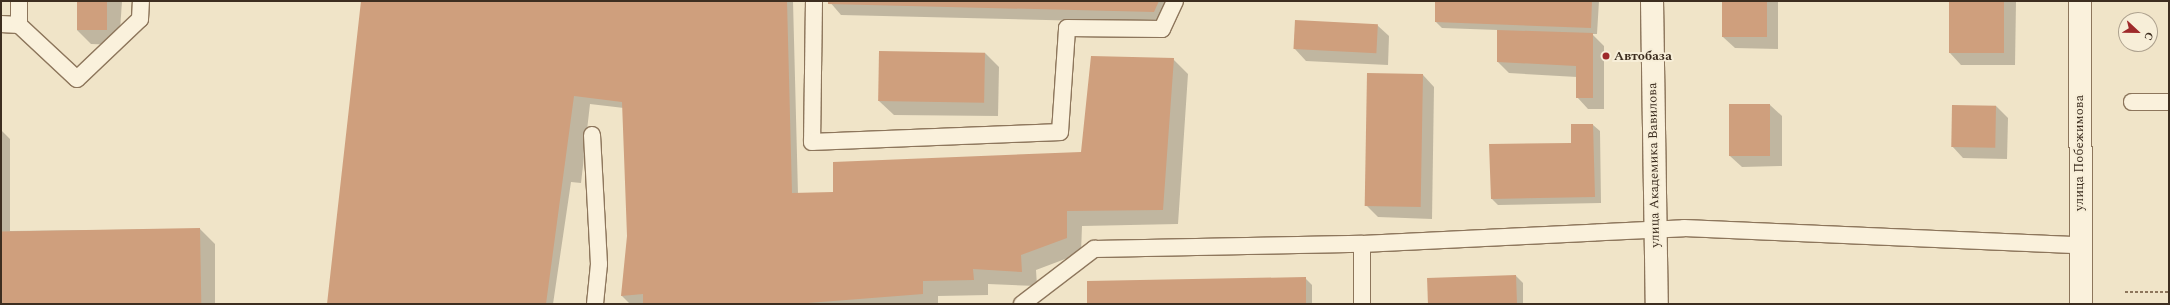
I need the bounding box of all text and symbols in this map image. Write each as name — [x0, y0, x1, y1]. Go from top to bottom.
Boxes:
north arrow — [2118, 12, 2158, 52]
text: С — [2139, 29, 2158, 43]
place label: Автобаза — [1614, 48, 1672, 64]
marker: Автобаза — [1601, 51, 1611, 61]
street label: улица Академика Вавилова — [1645, 82, 1663, 248]
street label: улица Побежимова — [2071, 95, 2087, 211]

